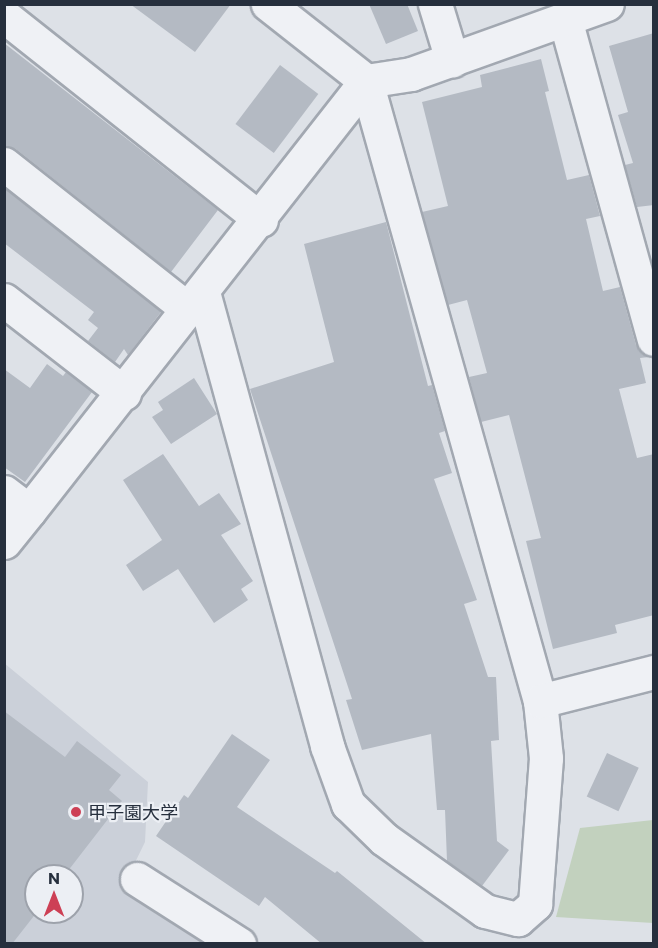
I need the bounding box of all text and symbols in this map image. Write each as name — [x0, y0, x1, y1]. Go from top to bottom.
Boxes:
place label: 甲子園大学 — [88, 801, 178, 823]
marker: 甲子園大学 — [69, 805, 83, 819]
north arrow — [24, 864, 84, 924]
text: N — [48, 868, 60, 887]

